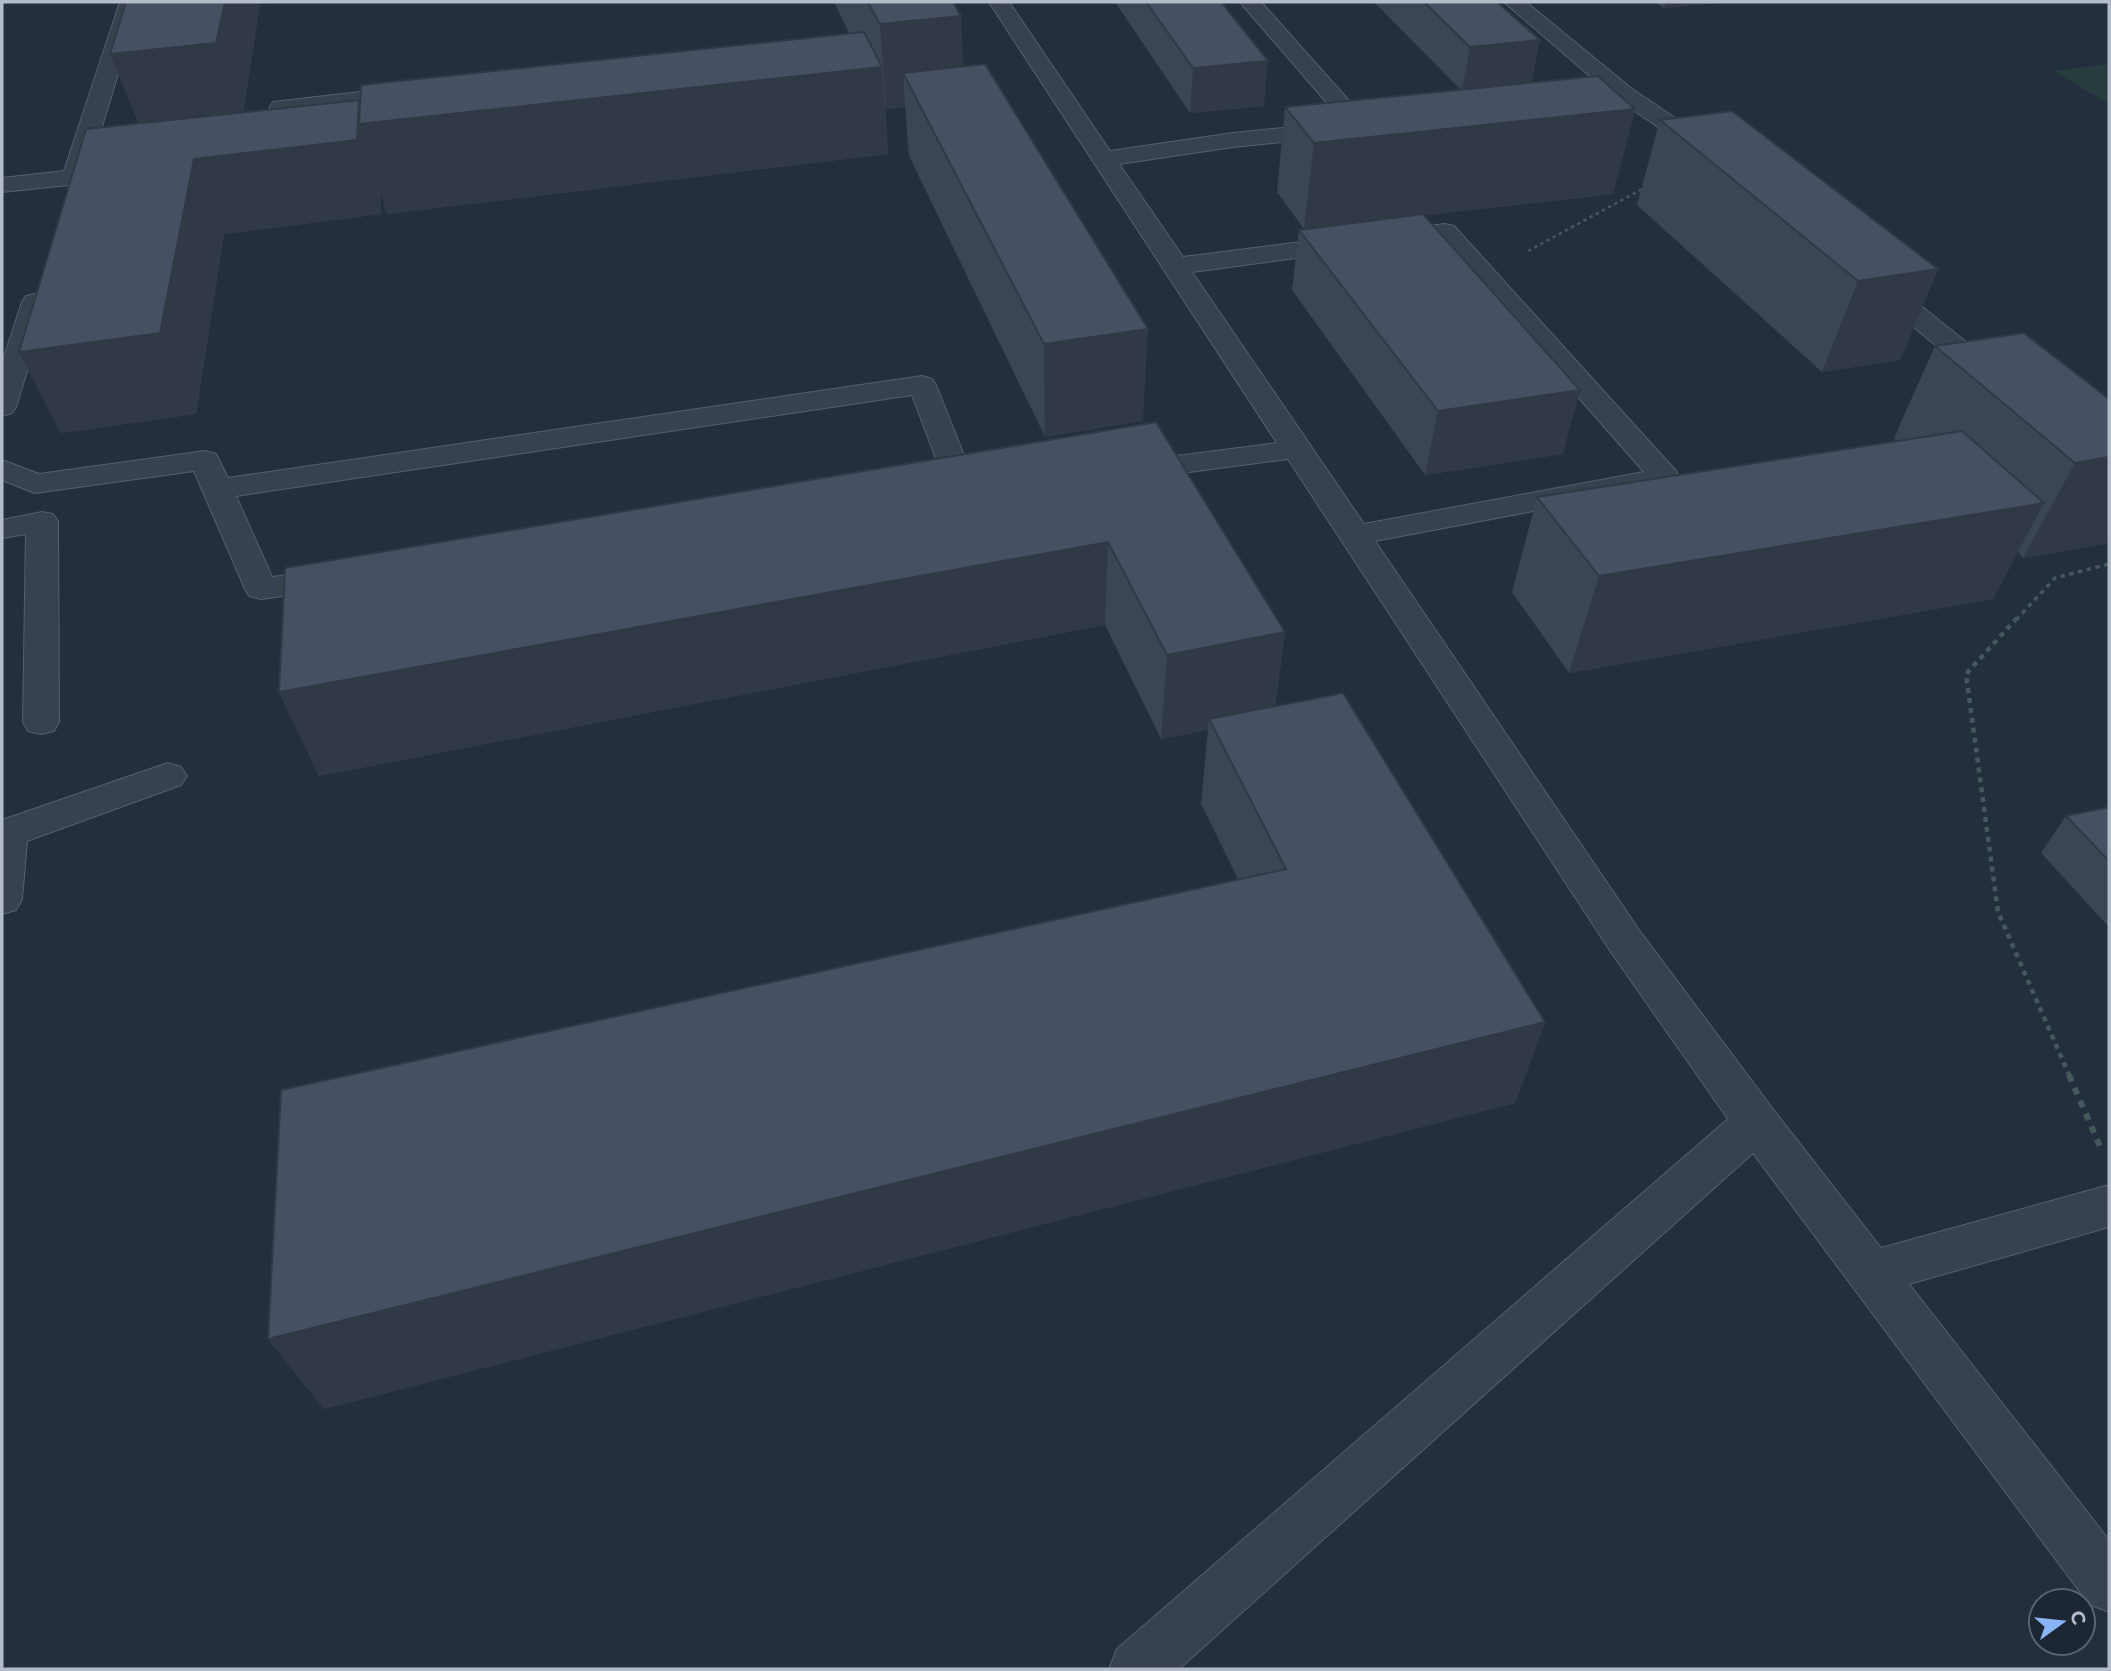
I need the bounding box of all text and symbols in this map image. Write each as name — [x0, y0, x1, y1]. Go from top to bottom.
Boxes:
north arrow — [2027, 1587, 2097, 1657]
text: С — [2065, 1608, 2091, 1628]

